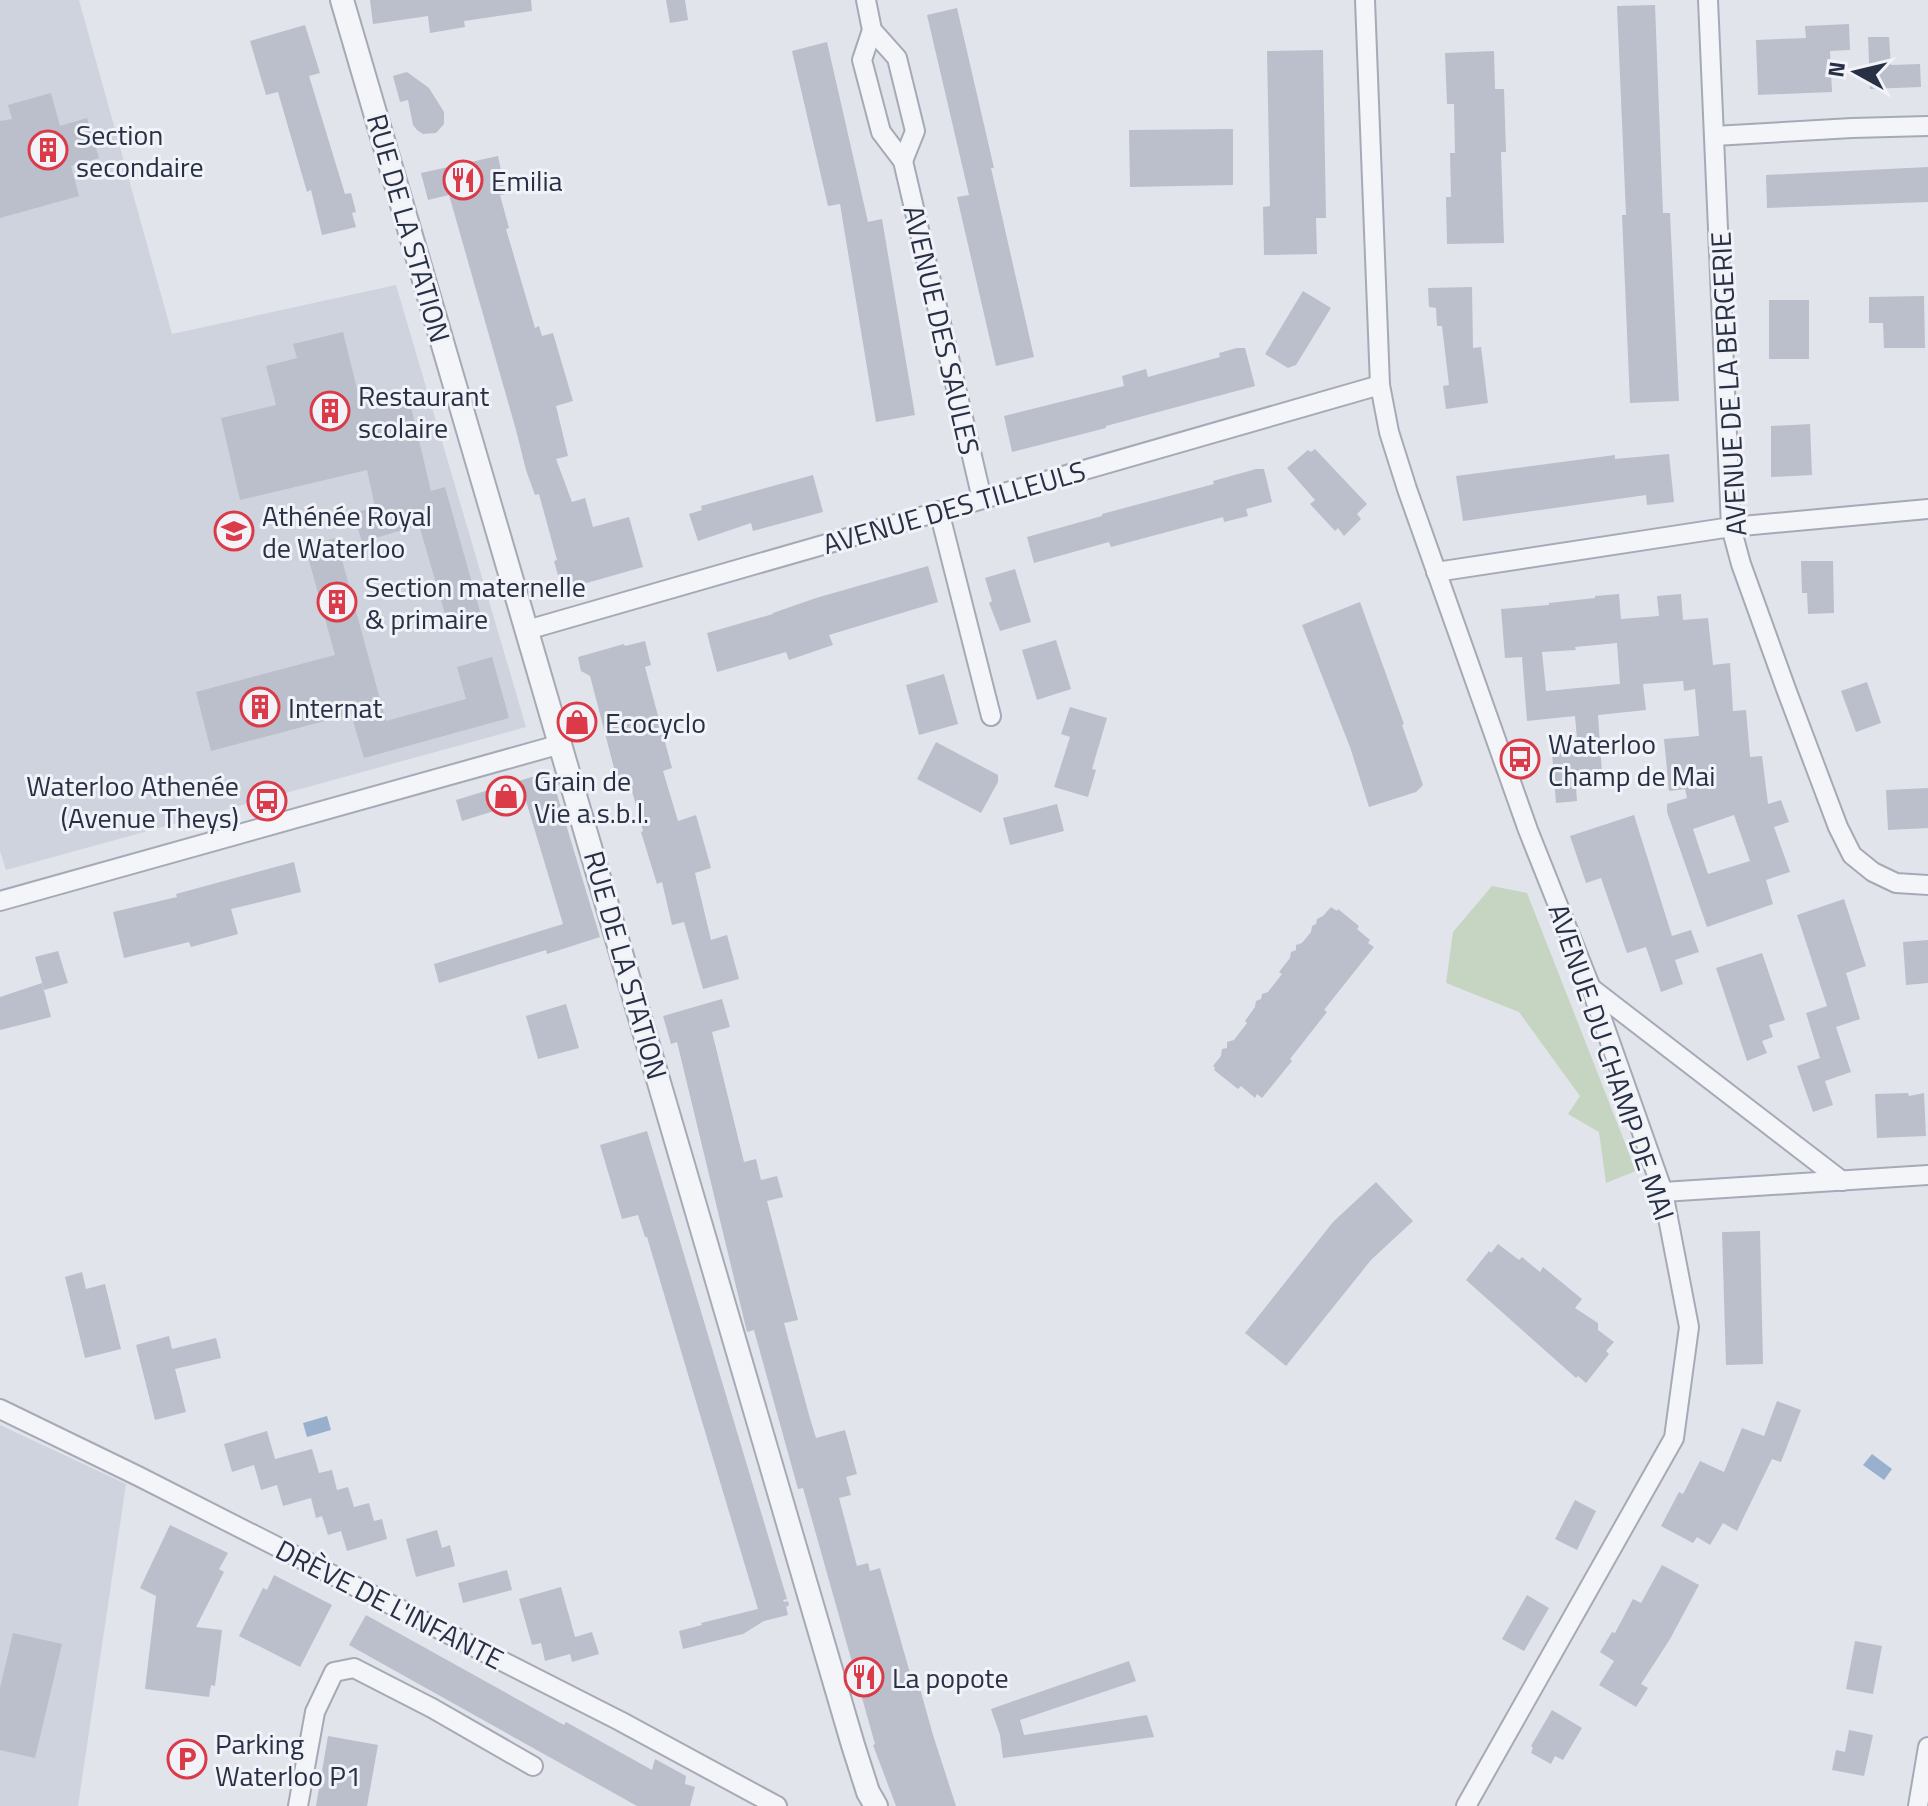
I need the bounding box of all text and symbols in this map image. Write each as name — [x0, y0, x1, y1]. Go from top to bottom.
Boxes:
north arrow — [1816, 32, 1896, 112]
text: N — [1818, 59, 1854, 79]
street label: RUE DE LA STATION — [356, 109, 462, 347]
place label: Section secondaire — [76, 113, 204, 188]
building icon: Section secondaire — [27, 129, 69, 171]
restaurant icon: Emilia — [442, 159, 484, 201]
place label: Emilia — [491, 159, 563, 202]
street label: AVENUE DES SAULES — [892, 201, 992, 459]
street label: AVENUE DE LA BERGERIE — [1699, 231, 1757, 537]
place label: Restaurant scolaire — [358, 374, 490, 449]
building icon: Restaurant scolaire — [309, 390, 351, 432]
street label: AVENUE DES TILLEULS — [818, 449, 1090, 565]
place label: Athénée Royal de Waterloo — [262, 494, 432, 569]
school or university icon: Athénée Royal de Waterloo — [213, 510, 255, 552]
place label: Section maternelle & primaire — [365, 565, 586, 640]
building icon: Section maternelle & primaire — [316, 581, 358, 623]
building icon: Internat — [239, 686, 281, 728]
place label: Internat — [288, 686, 383, 729]
shop icon: Ecocyclo — [556, 701, 598, 743]
place label: Ecocyclo — [605, 701, 706, 744]
place label: Waterloo Champ de Mai — [1548, 722, 1715, 797]
bus stop icon: Waterloo Champ de Mai — [1499, 738, 1541, 780]
place label: Grain de Vie a.s.b.l. — [534, 759, 649, 834]
place label: Waterloo Athenée (Avenue Theys) — [26, 764, 239, 839]
shop icon: Grain de Vie a.s.b.l. — [485, 775, 527, 817]
bus stop icon: Waterloo Athenée (Avenue Theys) — [246, 780, 288, 822]
street label: RUE DE LA STATION — [573, 846, 679, 1084]
street label: AVENUE DU CHAMP DE MAI — [1538, 898, 1686, 1226]
street label: DRÈVE DE L'INFANTE — [269, 1528, 511, 1680]
restaurant icon: La popote — [843, 1656, 885, 1698]
place label: La popote — [892, 1656, 1009, 1699]
place label: Parking Waterloo P1 — [215, 1722, 362, 1797]
parking icon: Parking Waterloo P1 — [166, 1738, 208, 1780]

